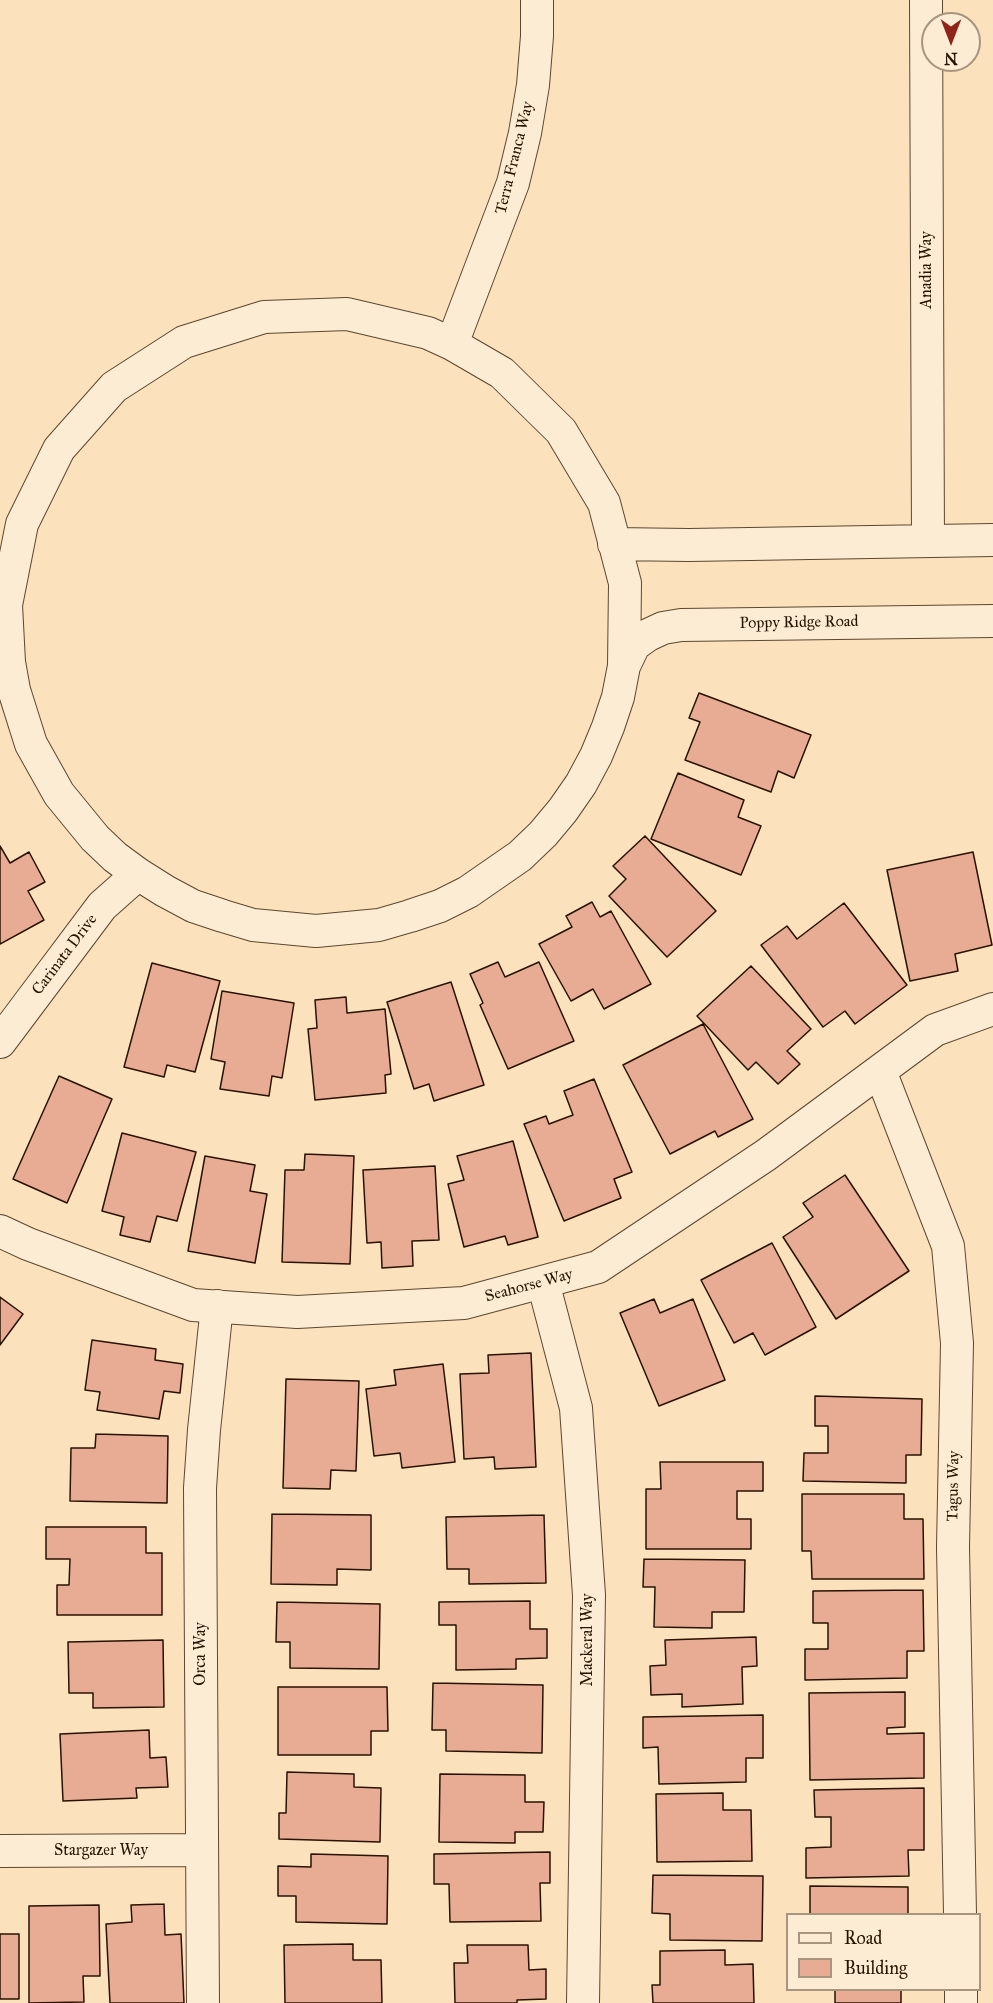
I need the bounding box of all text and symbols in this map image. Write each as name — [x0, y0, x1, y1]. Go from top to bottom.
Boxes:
north arrow — [921, 12, 981, 72]
text: N — [944, 49, 958, 68]
street label: Terra Franca Way — [492, 100, 538, 216]
street label: Anadia Way — [917, 231, 937, 309]
street label: Poppy Ridge Road — [739, 612, 859, 634]
street label: Carinata Drive — [28, 911, 102, 999]
street label: Seahorse Way — [483, 1265, 575, 1307]
street label: Tagus Way — [944, 1451, 964, 1521]
street label: Mackeral Way — [578, 1594, 598, 1686]
street label: Orca Way — [191, 1622, 211, 1686]
street label: Stargazer Way — [54, 1841, 148, 1861]
legend — [786, 1913, 981, 1991]
text: Road — [844, 1927, 882, 1949]
text: Building — [844, 1957, 907, 1979]

